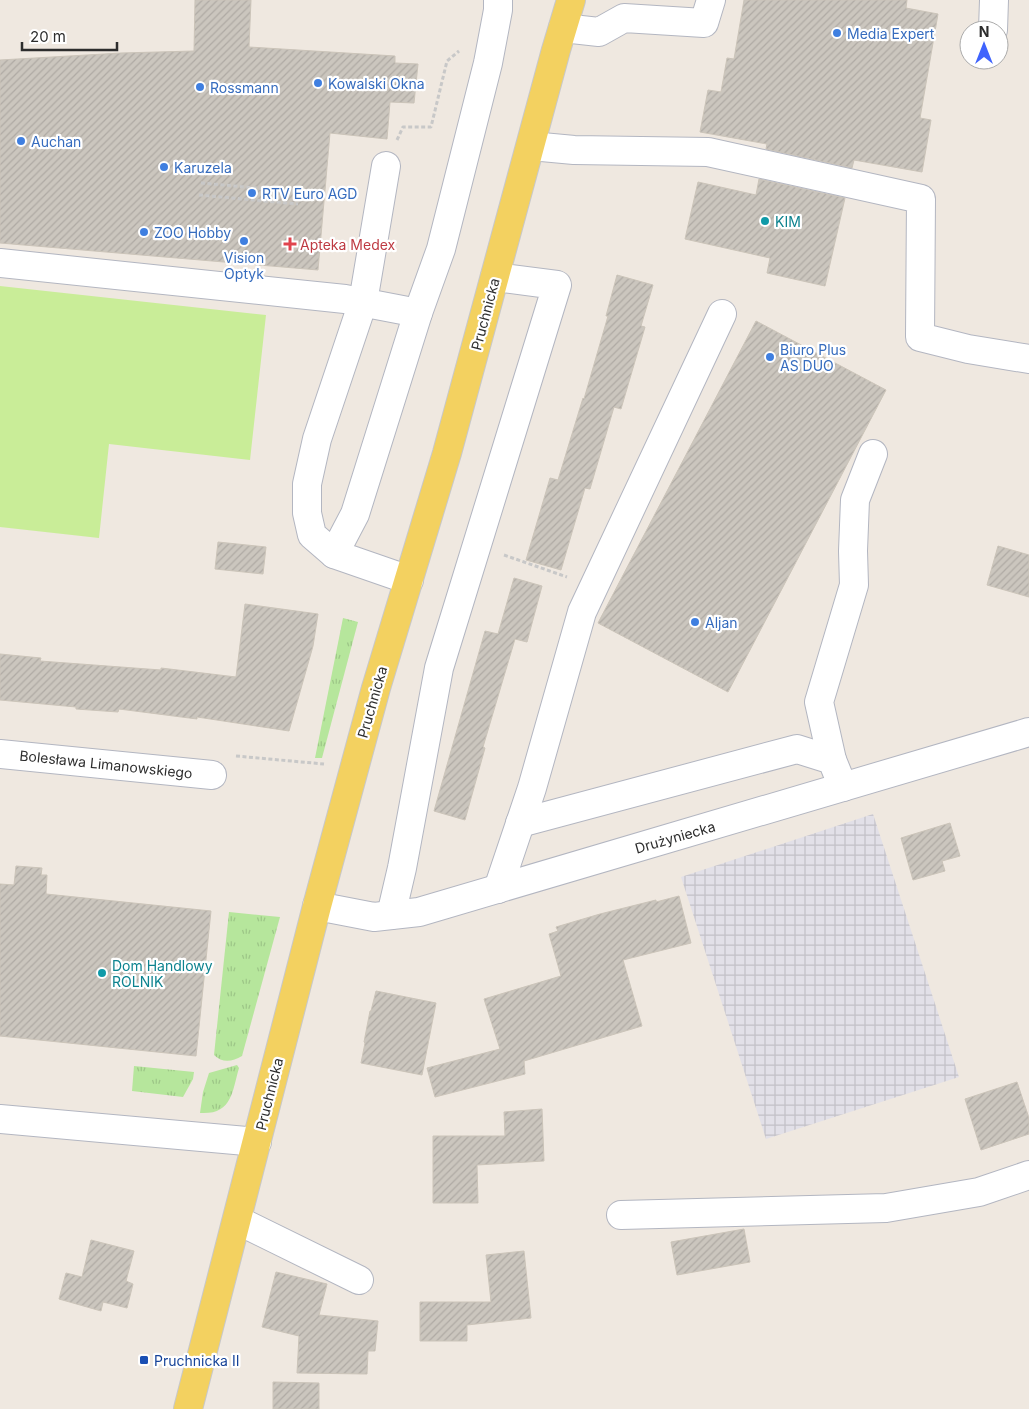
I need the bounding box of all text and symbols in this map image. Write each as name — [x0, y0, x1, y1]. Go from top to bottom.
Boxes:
scale bar — [22, 20, 118, 52]
north arrow — [959, 20, 1009, 70]
text: N — [979, 23, 989, 40]
place label: Media Expert — [847, 25, 935, 42]
text: 20 m — [30, 27, 66, 46]
marker: Media Expert — [831, 27, 843, 39]
place label: Kowalski Okna — [328, 75, 425, 92]
marker: Kowalski Okna — [312, 77, 324, 89]
place label: Rossmann — [210, 79, 279, 96]
marker: Rossmann — [194, 81, 206, 93]
place label: Auchan — [31, 133, 81, 150]
marker: Auchan — [15, 135, 27, 147]
place label: Karuzela — [174, 159, 232, 176]
marker: Karuzela — [158, 161, 170, 173]
place label: RTV Euro AGD — [262, 185, 357, 202]
marker: RTV Euro AGD — [246, 187, 258, 199]
place label: KIM — [775, 213, 801, 230]
marker: KIM — [759, 215, 771, 227]
place label: ZOO Hobby — [154, 224, 231, 241]
marker: ZOO Hobby — [138, 226, 150, 238]
marker: Vision Optyk — [238, 235, 250, 247]
place label: Apteka Medex — [300, 236, 396, 253]
marker: Apteka Medex — [284, 238, 296, 250]
place label: Vision Optyk — [224, 249, 264, 282]
street label: Pruchnicka — [467, 276, 503, 352]
place label: Biuro Plus AS DUO — [780, 341, 846, 374]
marker: Biuro Plus AS DUO — [764, 351, 776, 363]
place label: Aljan — [705, 614, 738, 631]
marker: Aljan — [689, 616, 701, 628]
street label: Pruchnicka — [354, 664, 390, 740]
street label: Bolesława Limanowskiego — [19, 746, 193, 782]
street label: Drużyniecka — [633, 817, 717, 857]
place label: Dom Handlowy ROLNIK — [112, 957, 213, 990]
marker: Dom Handlowy ROLNIK — [96, 967, 108, 979]
street label: Pruchnicka — [252, 1056, 286, 1132]
place label: Pruchnicka II — [154, 1352, 239, 1369]
marker: Pruchnicka II — [138, 1354, 150, 1366]

